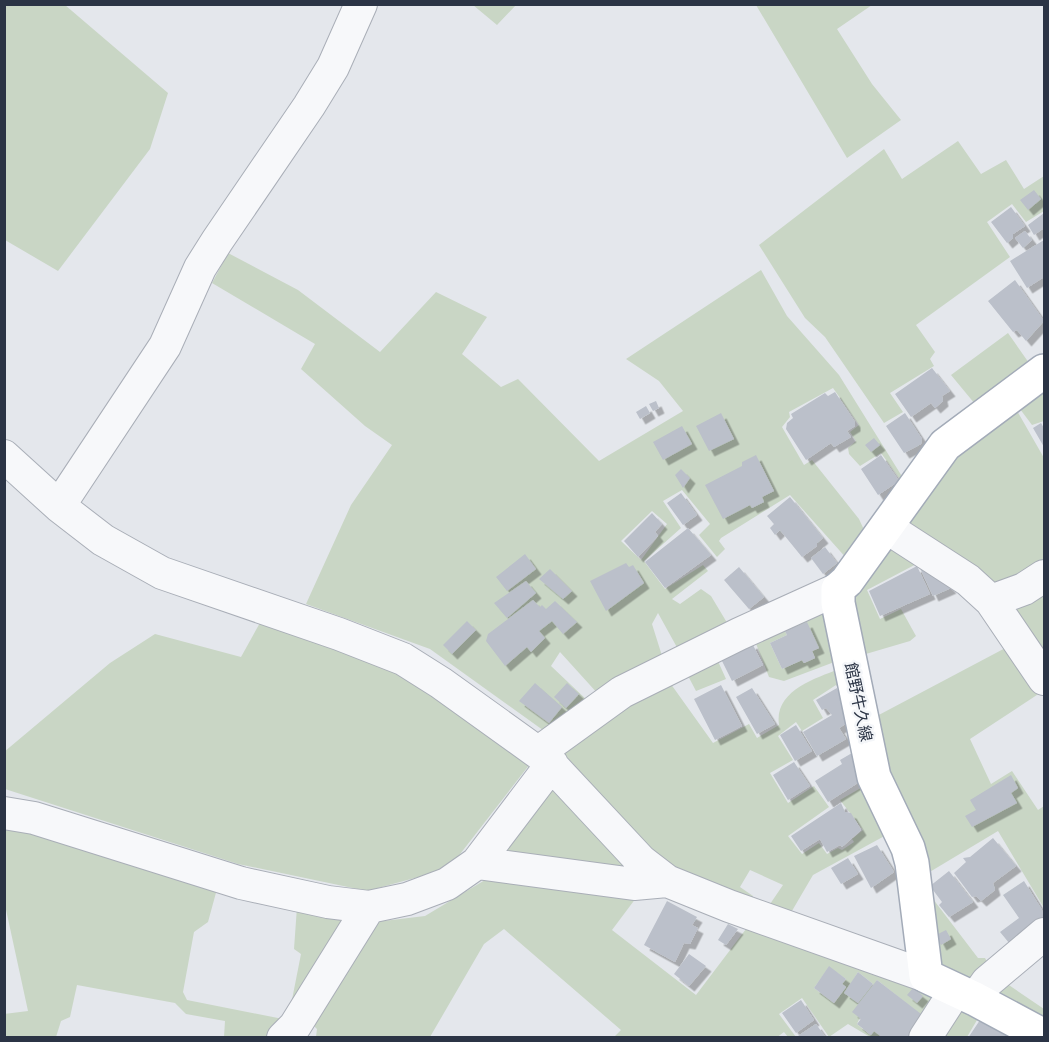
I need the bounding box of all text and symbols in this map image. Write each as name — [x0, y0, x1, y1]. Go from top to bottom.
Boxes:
street label: 館野牛久線 — [839, 660, 879, 744]

